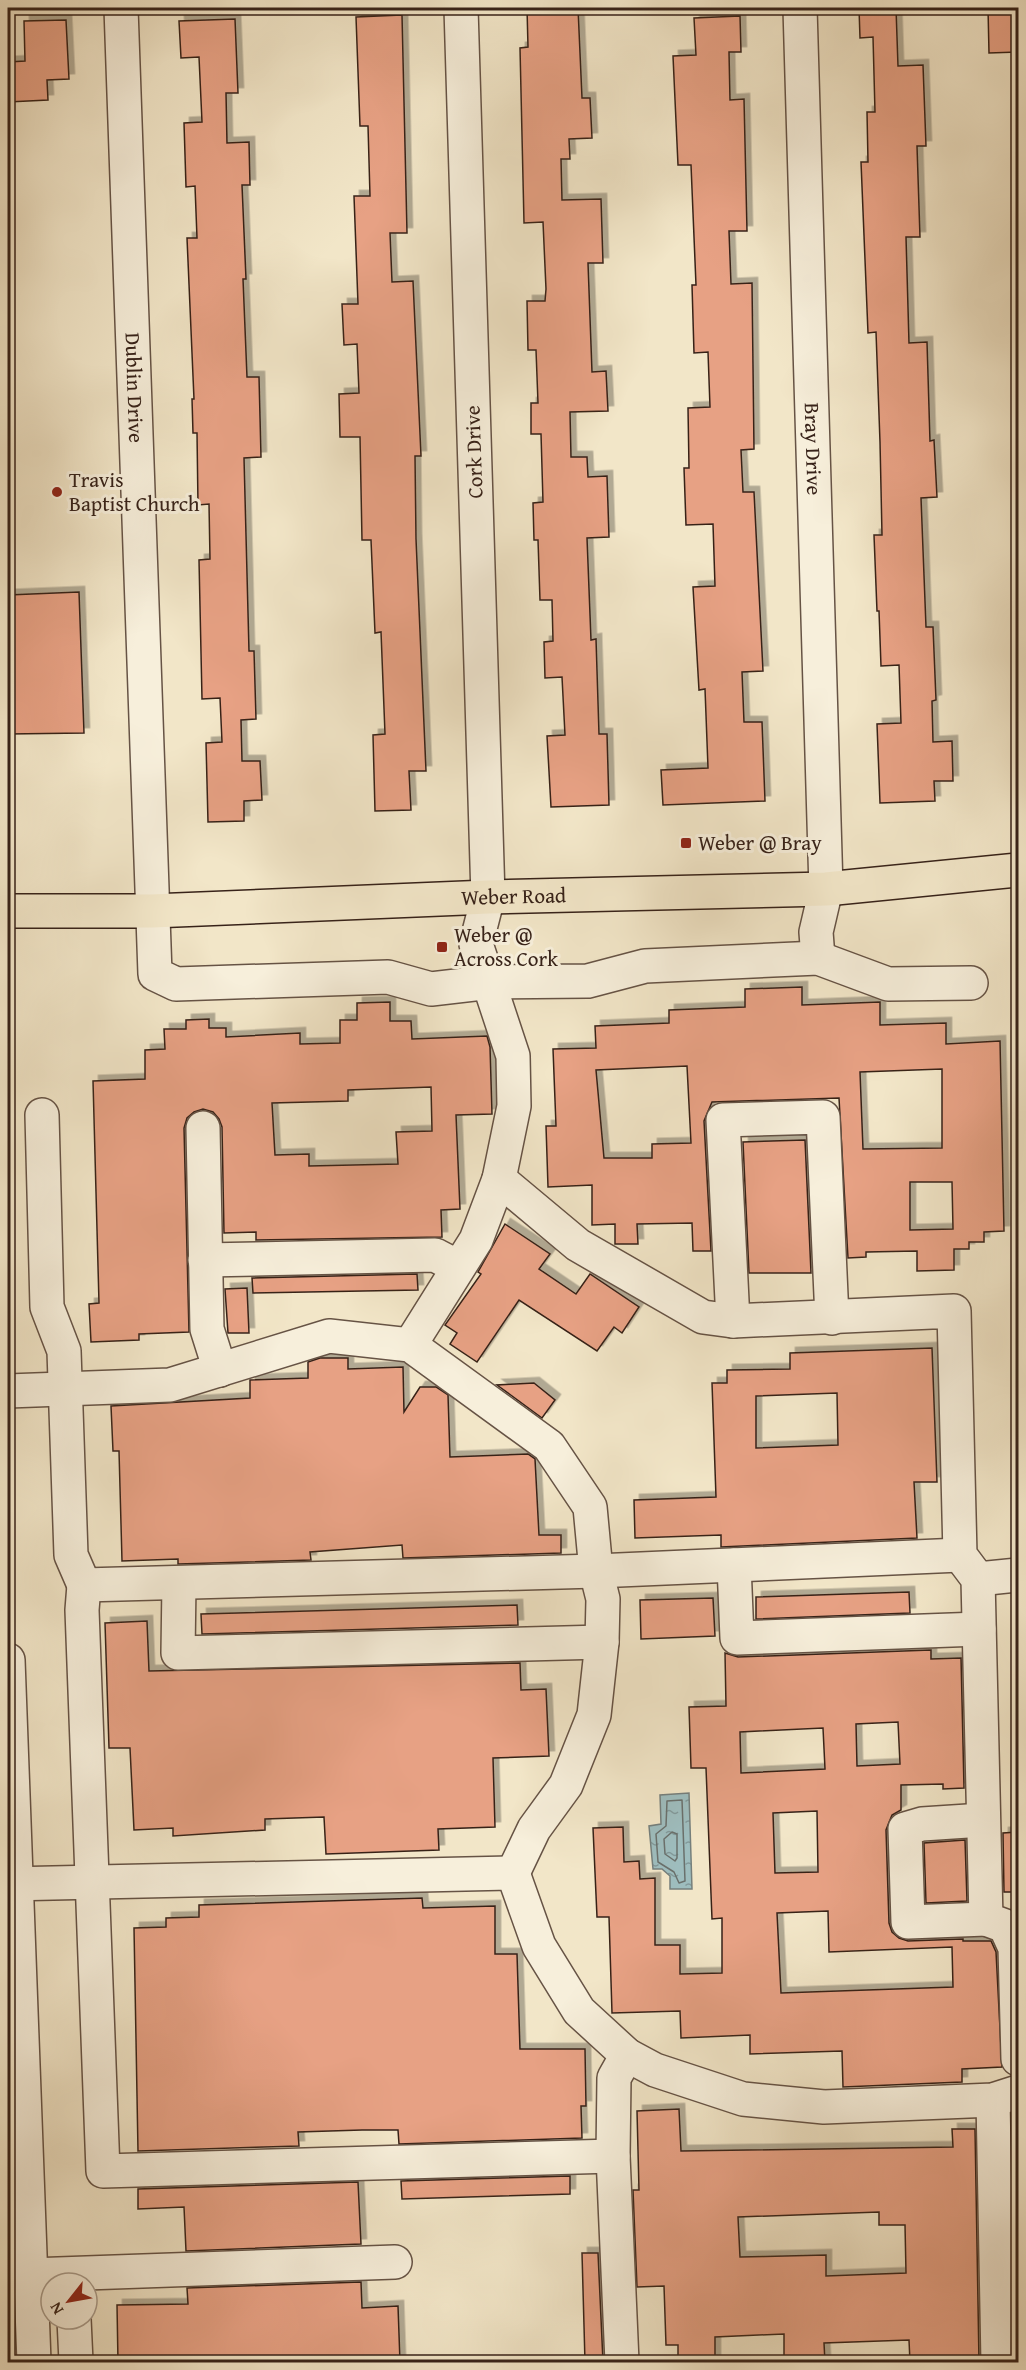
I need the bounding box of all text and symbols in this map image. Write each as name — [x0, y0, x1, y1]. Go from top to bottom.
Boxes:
street label: Dublin Drive — [117, 332, 152, 444]
street label: Bray Drive — [797, 402, 830, 496]
street label: Cork Drive — [456, 405, 491, 499]
place label: Travis Baptist Church — [69, 464, 200, 519]
marker: Travis Baptist Church — [50, 485, 64, 499]
place label: Weber @ Bray — [698, 827, 822, 858]
marker: Weber @ Bray — [679, 836, 693, 850]
street label: Weber Road — [461, 879, 567, 913]
place label: Weber @ Across Cork — [454, 919, 558, 974]
marker: Weber @ Across Cork — [435, 940, 449, 954]
north arrow — [39, 2271, 99, 2331]
text: N — [43, 2298, 69, 2319]

